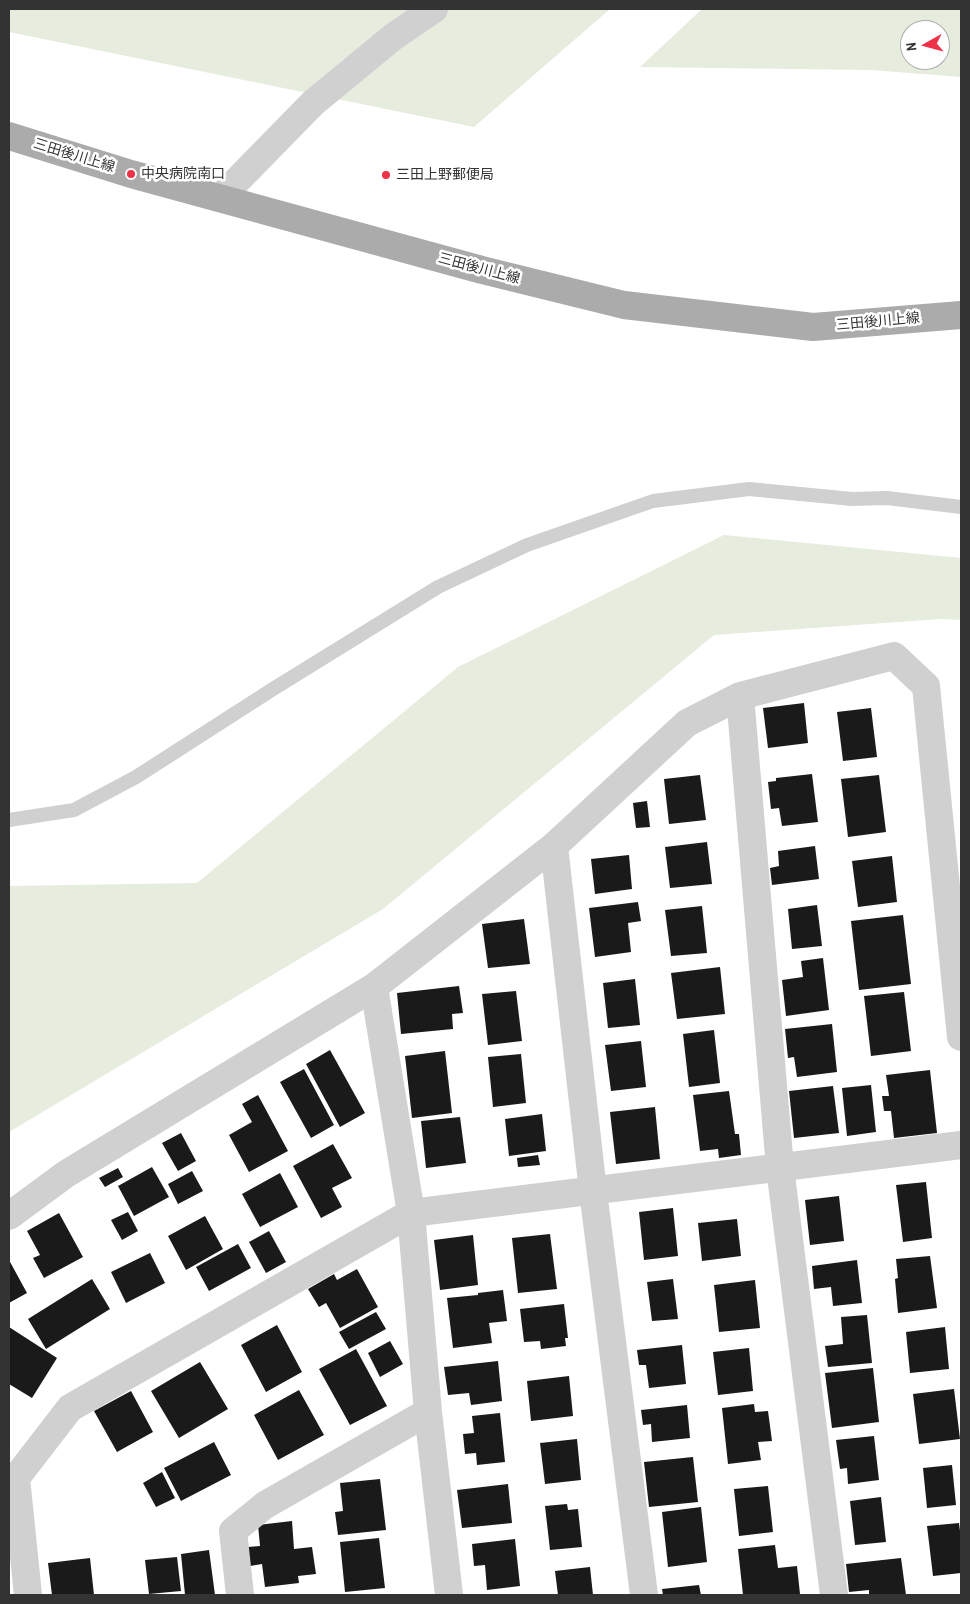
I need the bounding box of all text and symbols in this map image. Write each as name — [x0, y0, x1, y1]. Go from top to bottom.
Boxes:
north arrow — [900, 20, 950, 70]
text: N — [902, 41, 921, 52]
street label: 三田後川上線 — [31, 136, 117, 176]
place label: 中央病院南口 — [141, 166, 225, 182]
place label: 三田上野郵便局 — [396, 167, 494, 183]
marker: 中央病院南口 — [125, 168, 137, 180]
marker: 三田上野郵便局 — [380, 169, 392, 181]
street label: 三田後川上線 — [436, 250, 522, 288]
street label: 三田後川上線 — [835, 310, 921, 334]

